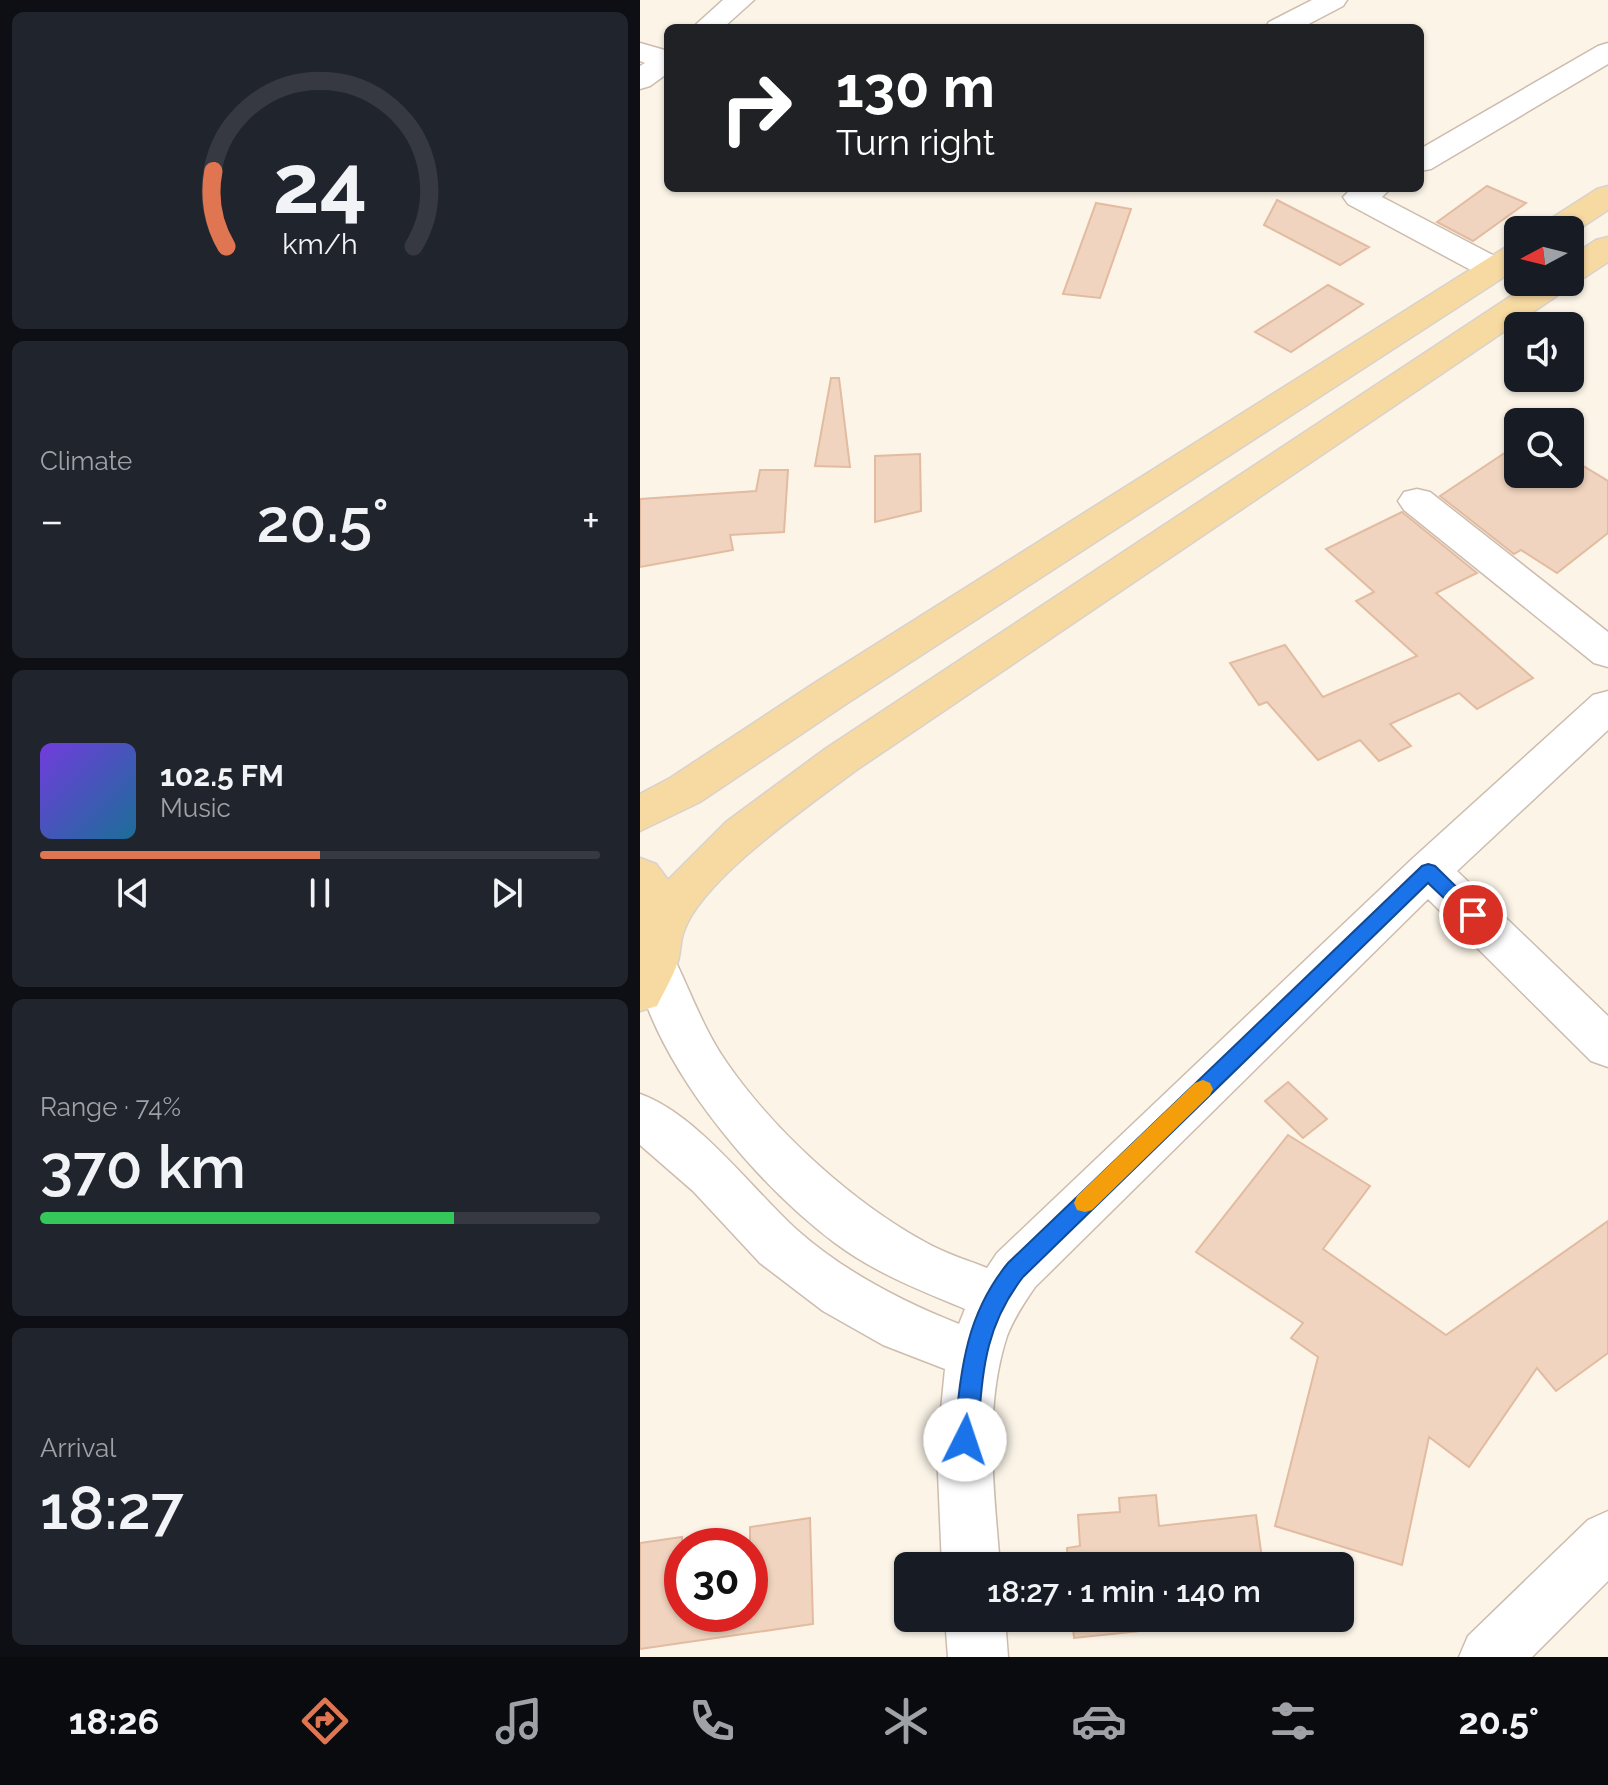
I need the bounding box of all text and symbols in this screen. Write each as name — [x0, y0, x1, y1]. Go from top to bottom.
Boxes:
text: 130 m — [836, 54, 995, 120]
icon: right — [704, 56, 808, 160]
text: Turn right — [836, 121, 995, 163]
text: 24 — [273, 134, 367, 231]
north arrow — [1504, 216, 1584, 296]
map controls — [1504, 216, 1584, 488]
text: km/h — [282, 227, 358, 261]
button: sound — [1504, 312, 1584, 392]
button: search — [1504, 408, 1584, 488]
text: Climate — [40, 446, 132, 476]
text: 20.5° — [257, 486, 389, 556]
text: − — [40, 495, 64, 546]
text: + — [582, 495, 600, 546]
text: 102.5 FM — [160, 758, 284, 793]
text: Music — [160, 793, 231, 823]
icon: previous — [111, 871, 155, 915]
icon: pause — [298, 871, 342, 915]
icon: next — [485, 871, 529, 915]
pin — [1439, 881, 1507, 949]
icon: arrive — [1451, 893, 1495, 937]
text: Range · 74% — [40, 1092, 181, 1122]
text: 370 km — [40, 1132, 246, 1202]
position arrow — [923, 1398, 1007, 1482]
text: Arrival — [40, 1433, 116, 1463]
text: 18:27 — [40, 1473, 184, 1543]
speed limit sign: 30 — [664, 1528, 768, 1632]
text: 18:27 · 1 min · 140 m — [987, 1574, 1261, 1609]
icon: directions — [297, 1693, 353, 1749]
icon: music — [491, 1693, 547, 1749]
icon: phone — [684, 1693, 740, 1749]
icon: climate — [878, 1693, 934, 1749]
icon: car — [1071, 1693, 1127, 1749]
icon: filters — [1265, 1693, 1321, 1749]
text: 18:26 — [69, 1700, 159, 1742]
text: 20.5° — [1458, 1700, 1539, 1742]

